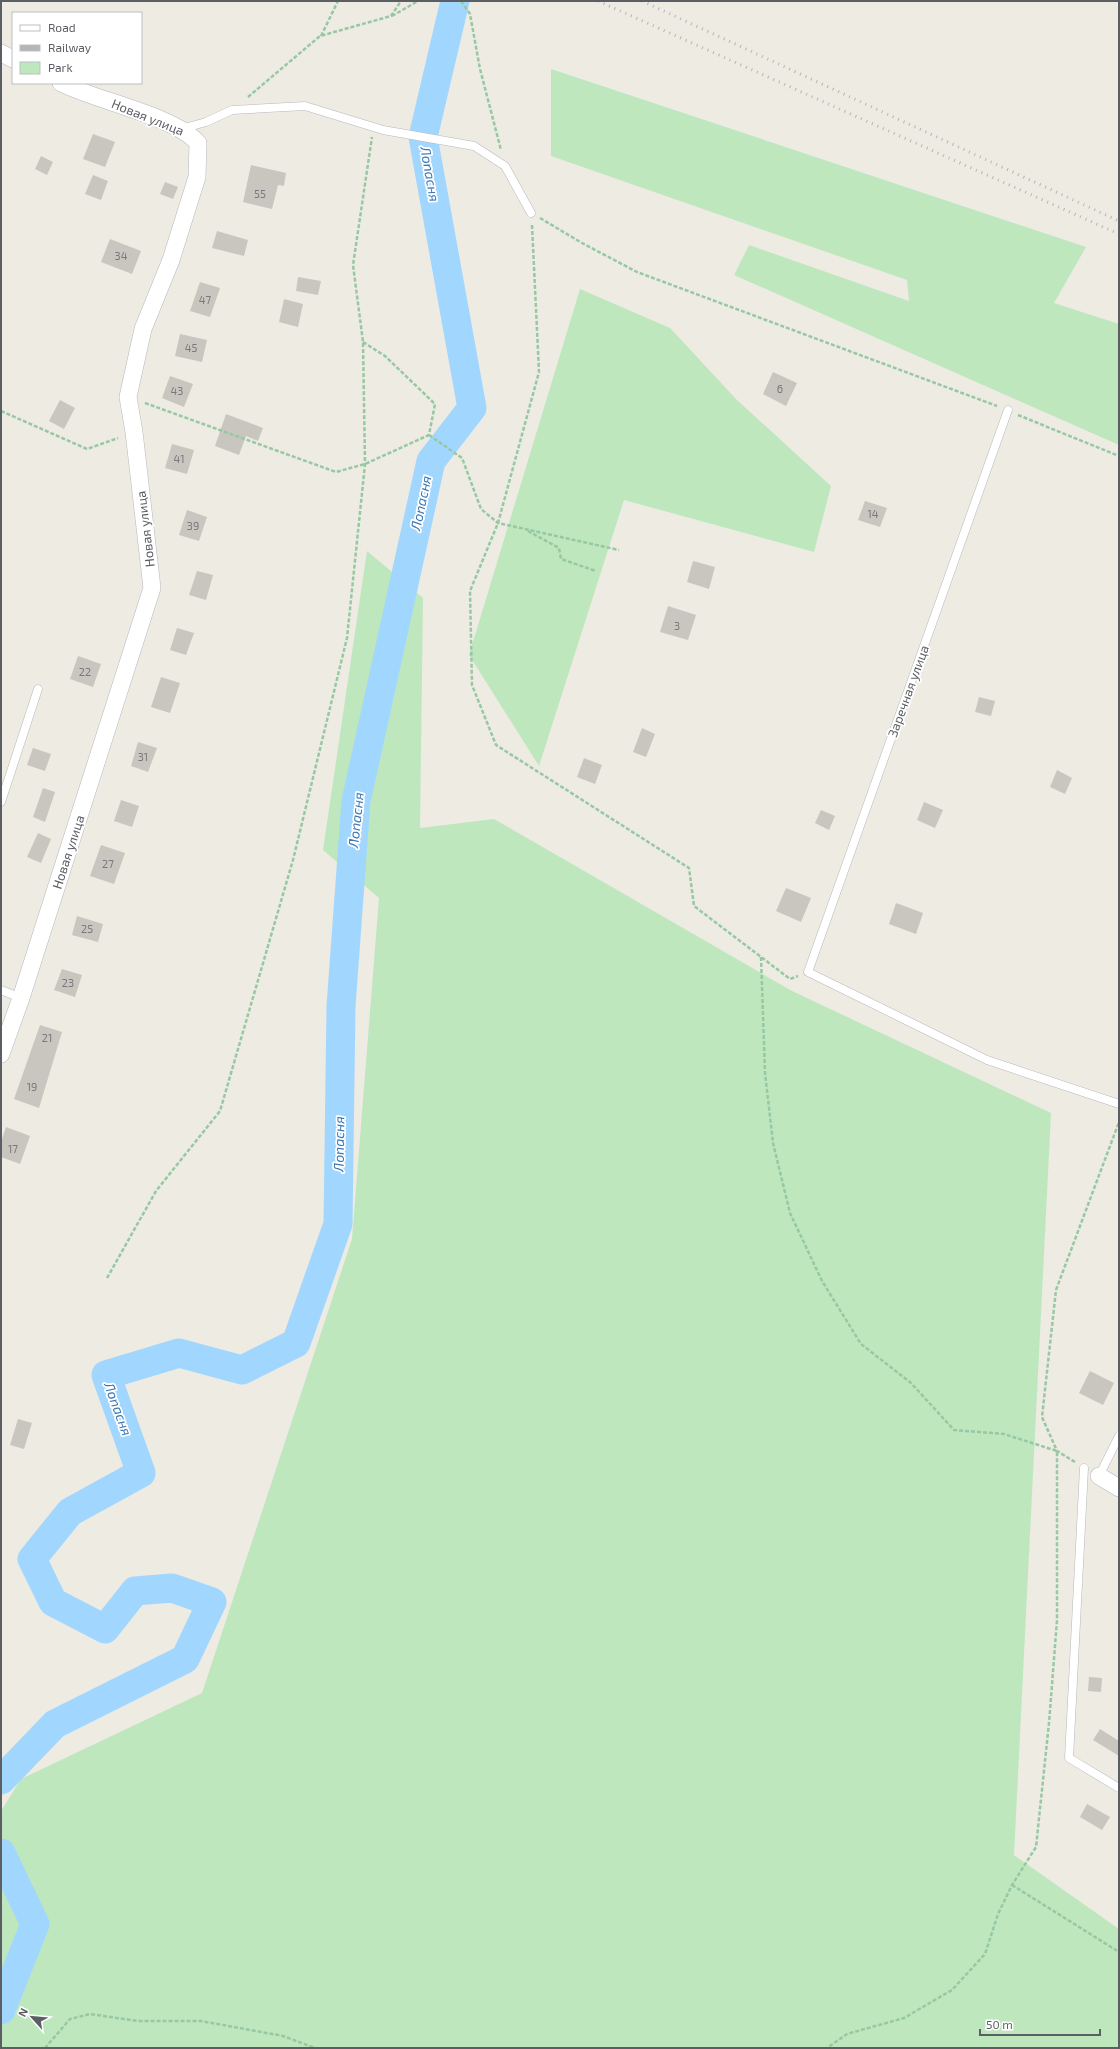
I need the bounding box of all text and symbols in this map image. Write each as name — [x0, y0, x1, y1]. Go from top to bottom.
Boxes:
legend — [12, 12, 142, 84]
text: Road — [48, 20, 76, 34]
text: Railway — [48, 40, 92, 54]
text: Park — [48, 60, 73, 74]
street label: Новая улица — [109, 95, 187, 139]
water label: Лопасня — [417, 144, 444, 203]
house number: 55 — [254, 187, 266, 200]
house number: 34 — [115, 249, 128, 262]
house number: 47 — [199, 293, 212, 306]
house number: 45 — [185, 341, 197, 354]
house number: 6 — [777, 382, 783, 395]
house number: 43 — [171, 384, 183, 397]
house number: 41 — [173, 452, 185, 465]
water label: Лопасня — [406, 474, 435, 533]
street label: Новая улица — [132, 490, 158, 568]
house number: 14 — [867, 507, 879, 520]
house number: 39 — [187, 519, 199, 532]
house number: 3 — [674, 619, 680, 632]
street label: Заречная улица — [884, 643, 932, 739]
house number: 22 — [79, 665, 91, 678]
house number: 31 — [138, 750, 148, 763]
water label: Лопасня — [344, 791, 367, 850]
street label: Новая улица — [49, 813, 87, 891]
house number: 27 — [102, 857, 114, 870]
house number: 25 — [81, 922, 93, 935]
house number: 23 — [62, 976, 74, 989]
house number: 21 — [42, 1031, 52, 1044]
house number: 19 — [27, 1080, 37, 1093]
water label: Лопасня — [329, 1116, 347, 1173]
house number: 17 — [8, 1142, 18, 1155]
water label: Лопасня — [101, 1379, 136, 1438]
north arrow — [12, 1997, 52, 2037]
text: N — [15, 2006, 30, 2019]
scale bar — [980, 2011, 1100, 2037]
text: 50 m — [986, 2017, 1013, 2031]

